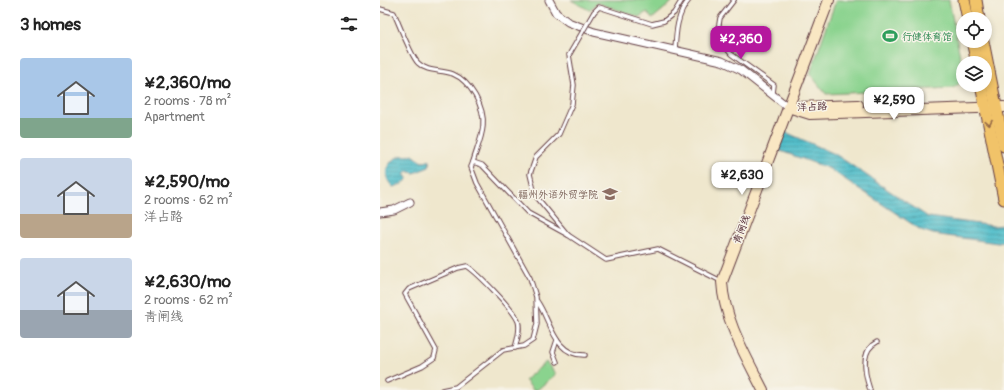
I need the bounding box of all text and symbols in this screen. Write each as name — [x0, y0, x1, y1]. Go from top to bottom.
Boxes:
map controls — [956, 12, 992, 92]
button: locate — [956, 12, 992, 48]
icon: filters — [338, 13, 360, 35]
text: 3 homes — [20, 14, 81, 35]
pin: ¥2,360 — [708, 26, 774, 60]
sports icon: 行健体育馆 — [881, 27, 899, 45]
text: ¥2,360 — [719, 31, 763, 47]
place label: 行健体育馆 — [902, 31, 952, 43]
button: layers — [956, 56, 992, 92]
text: ¥2,360/mo — [144, 72, 231, 93]
icon: home — [52, 74, 100, 122]
pin: ¥2,590 — [861, 87, 927, 121]
text: ¥2,590 — [873, 92, 915, 108]
text: 2 rooms · 78 m² — [144, 93, 231, 109]
street label: 洋占路 — [797, 100, 827, 114]
text: Apartment — [144, 109, 205, 125]
one-way arrow — [984, 120, 992, 126]
pin: ¥2,630 — [709, 162, 775, 196]
text: ¥2,630 — [720, 167, 764, 183]
text: ¥2,590/mo — [144, 171, 230, 192]
icon: home — [52, 174, 100, 222]
school or university icon: 福州外语外贸学院 — [601, 185, 619, 203]
place label: 福州外语外贸学院 — [518, 189, 598, 201]
text: 2 rooms · 62 m² — [144, 192, 233, 208]
text: 洋占路 — [144, 209, 183, 225]
street label: 青闸线 — [731, 213, 753, 246]
text: ¥2,630/mo — [144, 271, 231, 292]
icon: home — [52, 274, 100, 322]
text: 2 rooms · 62 m² — [144, 292, 233, 308]
text: 青闸线 — [144, 309, 183, 325]

